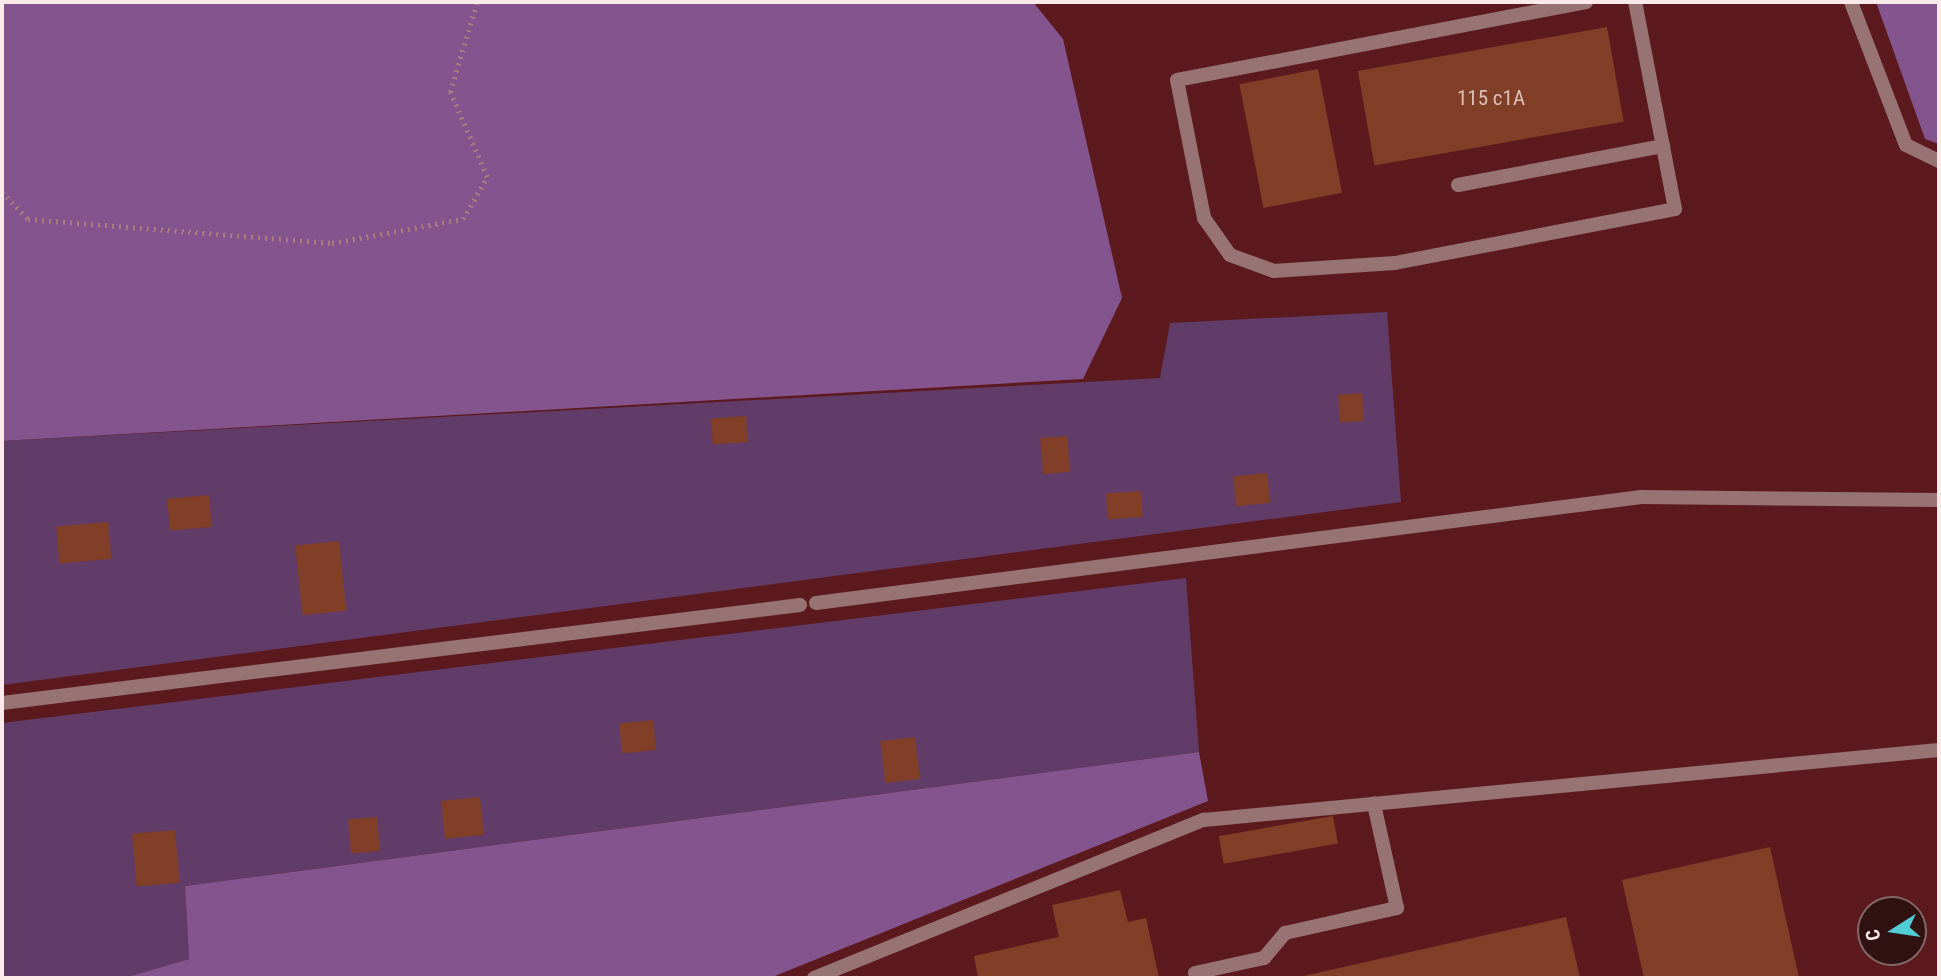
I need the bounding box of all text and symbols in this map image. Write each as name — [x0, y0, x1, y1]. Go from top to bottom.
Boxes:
house number: 115 с1А — [1457, 85, 1525, 111]
north arrow — [1857, 896, 1927, 966]
text: С — [1861, 927, 1885, 943]

